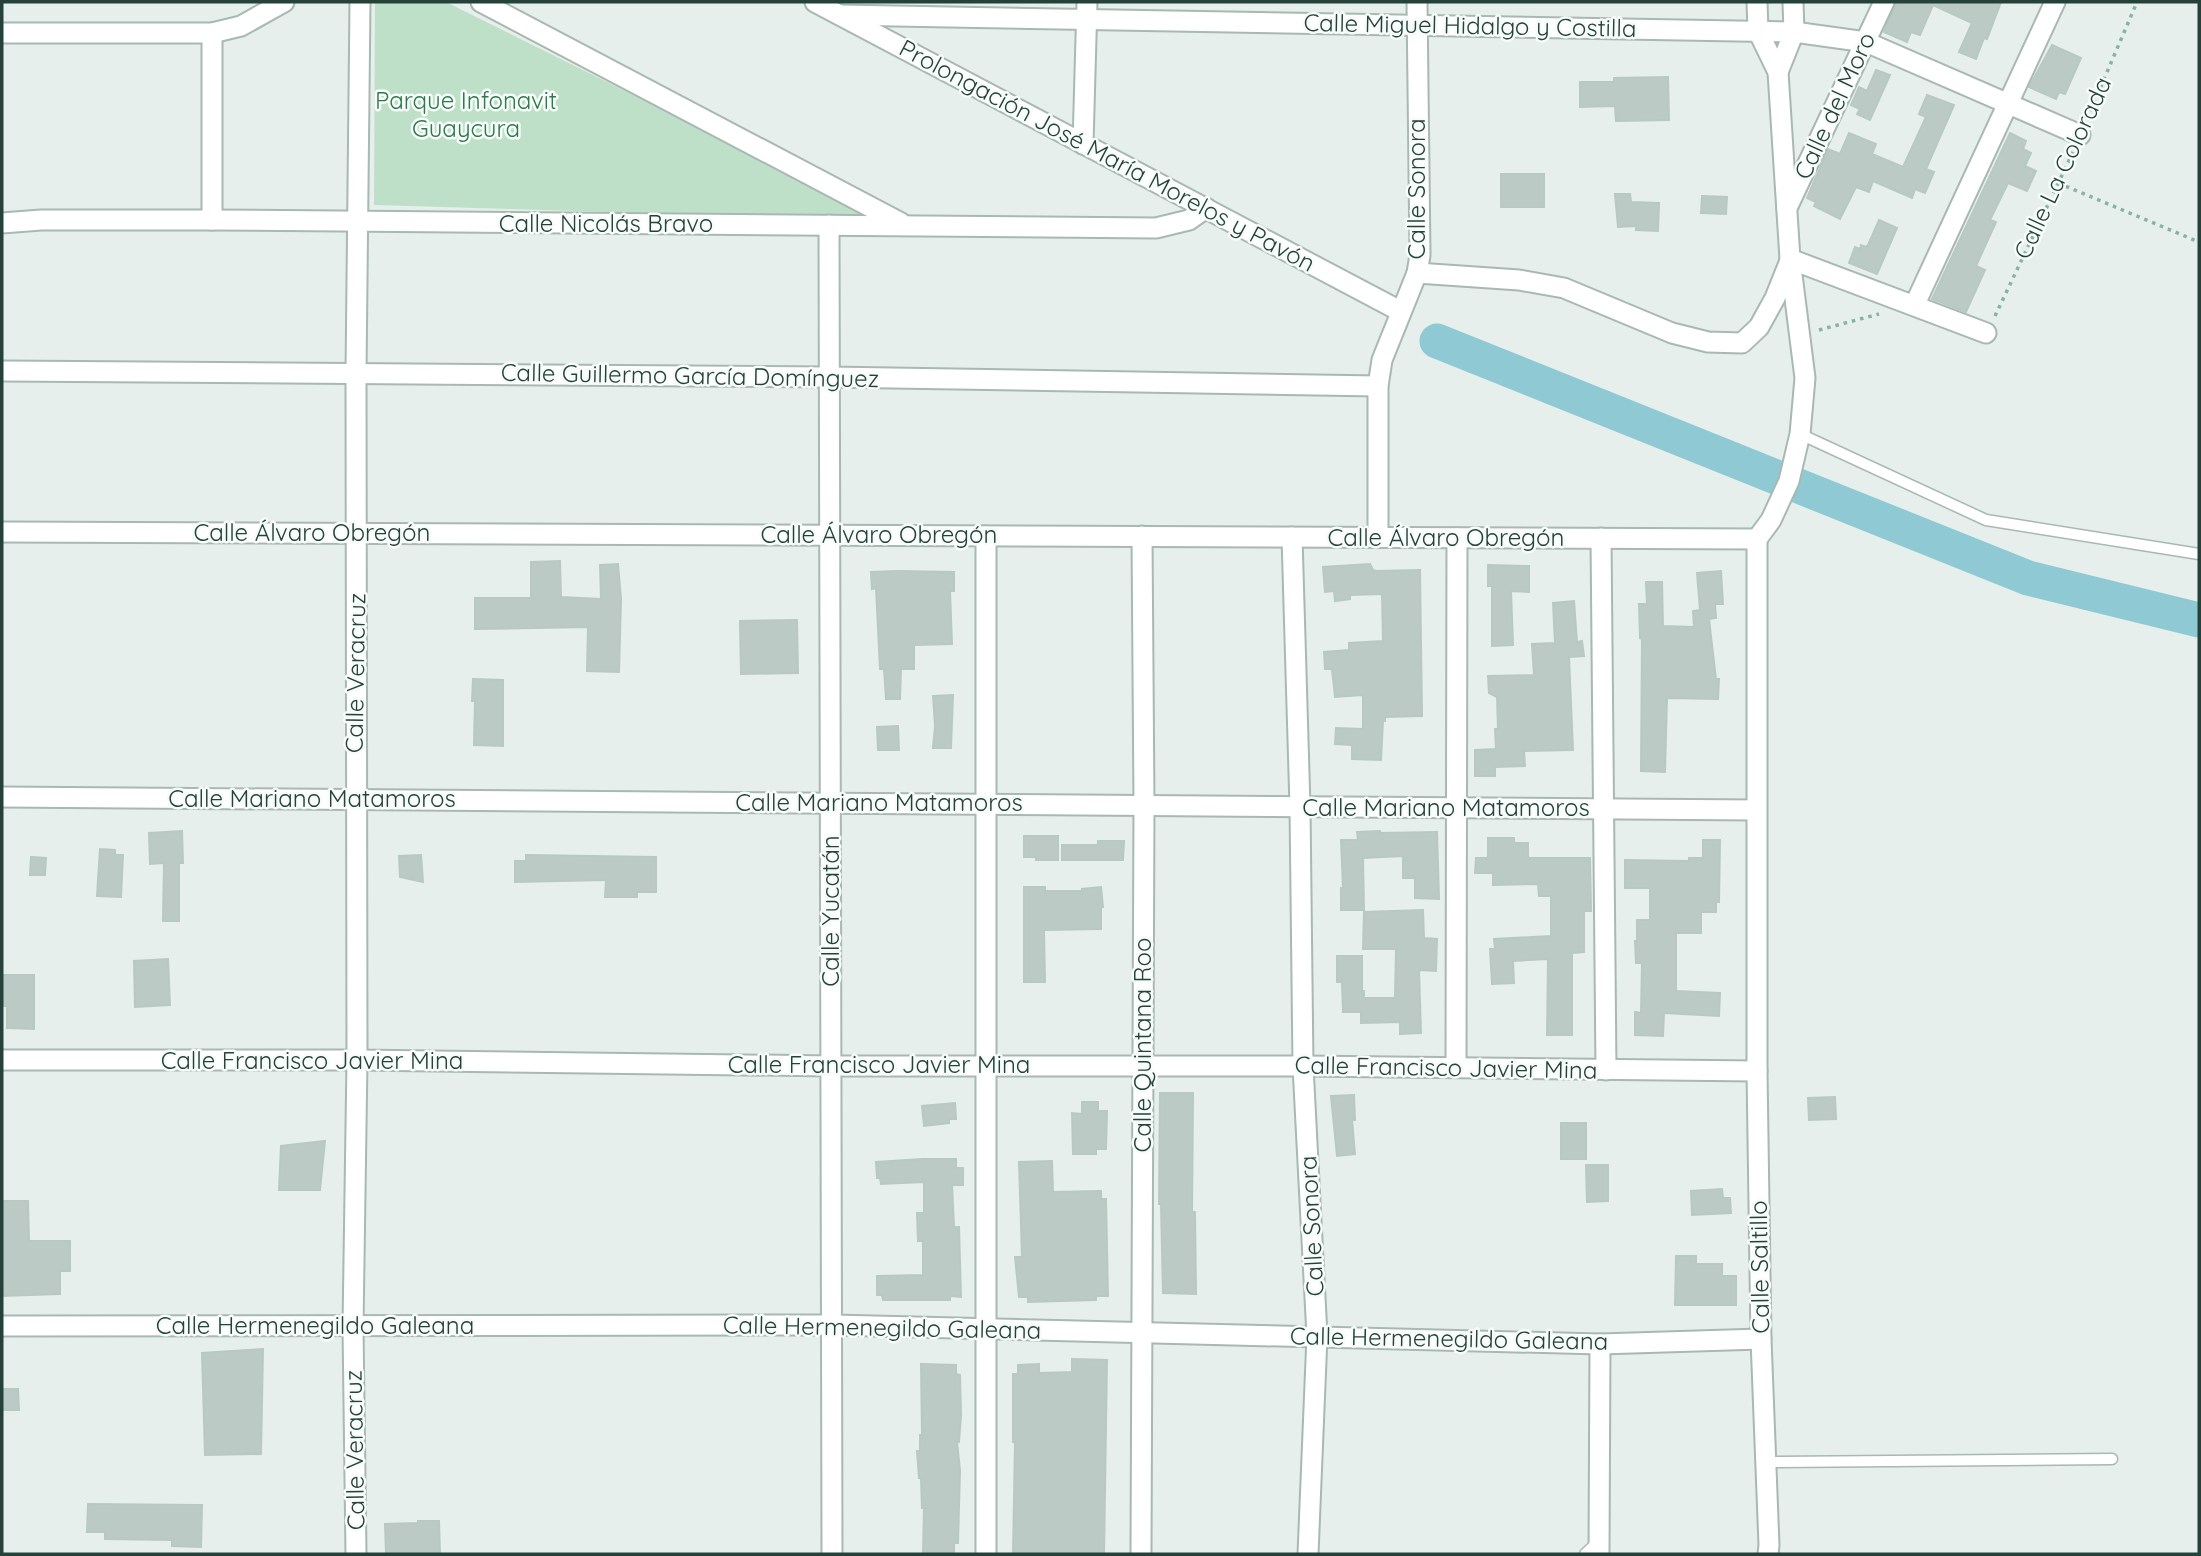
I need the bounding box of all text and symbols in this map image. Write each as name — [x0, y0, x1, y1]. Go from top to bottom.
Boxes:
street label: Calle Miguel Hidalgo y Costilla — [1303, 7, 1637, 43]
street label: Calle del Moro — [1787, 27, 1881, 184]
street label: Prolongación José María Morelos y Pavón — [895, 32, 1320, 278]
street label: Calle La Colorada — [2007, 72, 2117, 263]
park label: Parque Infonavit Guaycura — [375, 85, 557, 143]
street label: Calle Sonora — [1401, 119, 1431, 259]
street label: Calle Nicolás Bravo — [499, 208, 713, 238]
street label: Calle Guillermo García Domínguez — [501, 357, 879, 393]
street label: Calle Álvaro Obregón — [194, 517, 430, 547]
street label: Calle Álvaro Obregón — [761, 519, 997, 549]
street label: Calle Álvaro Obregón — [1328, 522, 1564, 552]
street label: Calle Veracruz — [339, 593, 371, 753]
street label: Calle Mariano Matamoros — [168, 783, 456, 813]
street label: Calle Mariano Matamoros — [735, 787, 1023, 817]
street label: Calle Mariano Matamoros — [1302, 792, 1590, 822]
street label: Calle Yucatán — [815, 835, 845, 987]
street label: Calle Quintana Roo — [1127, 938, 1157, 1153]
street label: Calle Francisco Javier Mina — [161, 1045, 463, 1075]
street label: Calle Francisco Javier Mina — [728, 1049, 1030, 1079]
street label: Calle Francisco Javier Mina — [1294, 1049, 1598, 1085]
street label: Calle Sonora — [1292, 1155, 1330, 1297]
street label: Calle Saltillo — [1743, 1200, 1775, 1334]
street label: Calle Hermenegildo Galeana — [723, 1309, 1041, 1345]
street label: Calle Hermenegildo Galeana — [156, 1310, 474, 1340]
street label: Calle Hermenegildo Galeana — [1290, 1320, 1608, 1356]
street label: Calle Veracruz — [338, 1370, 370, 1530]

